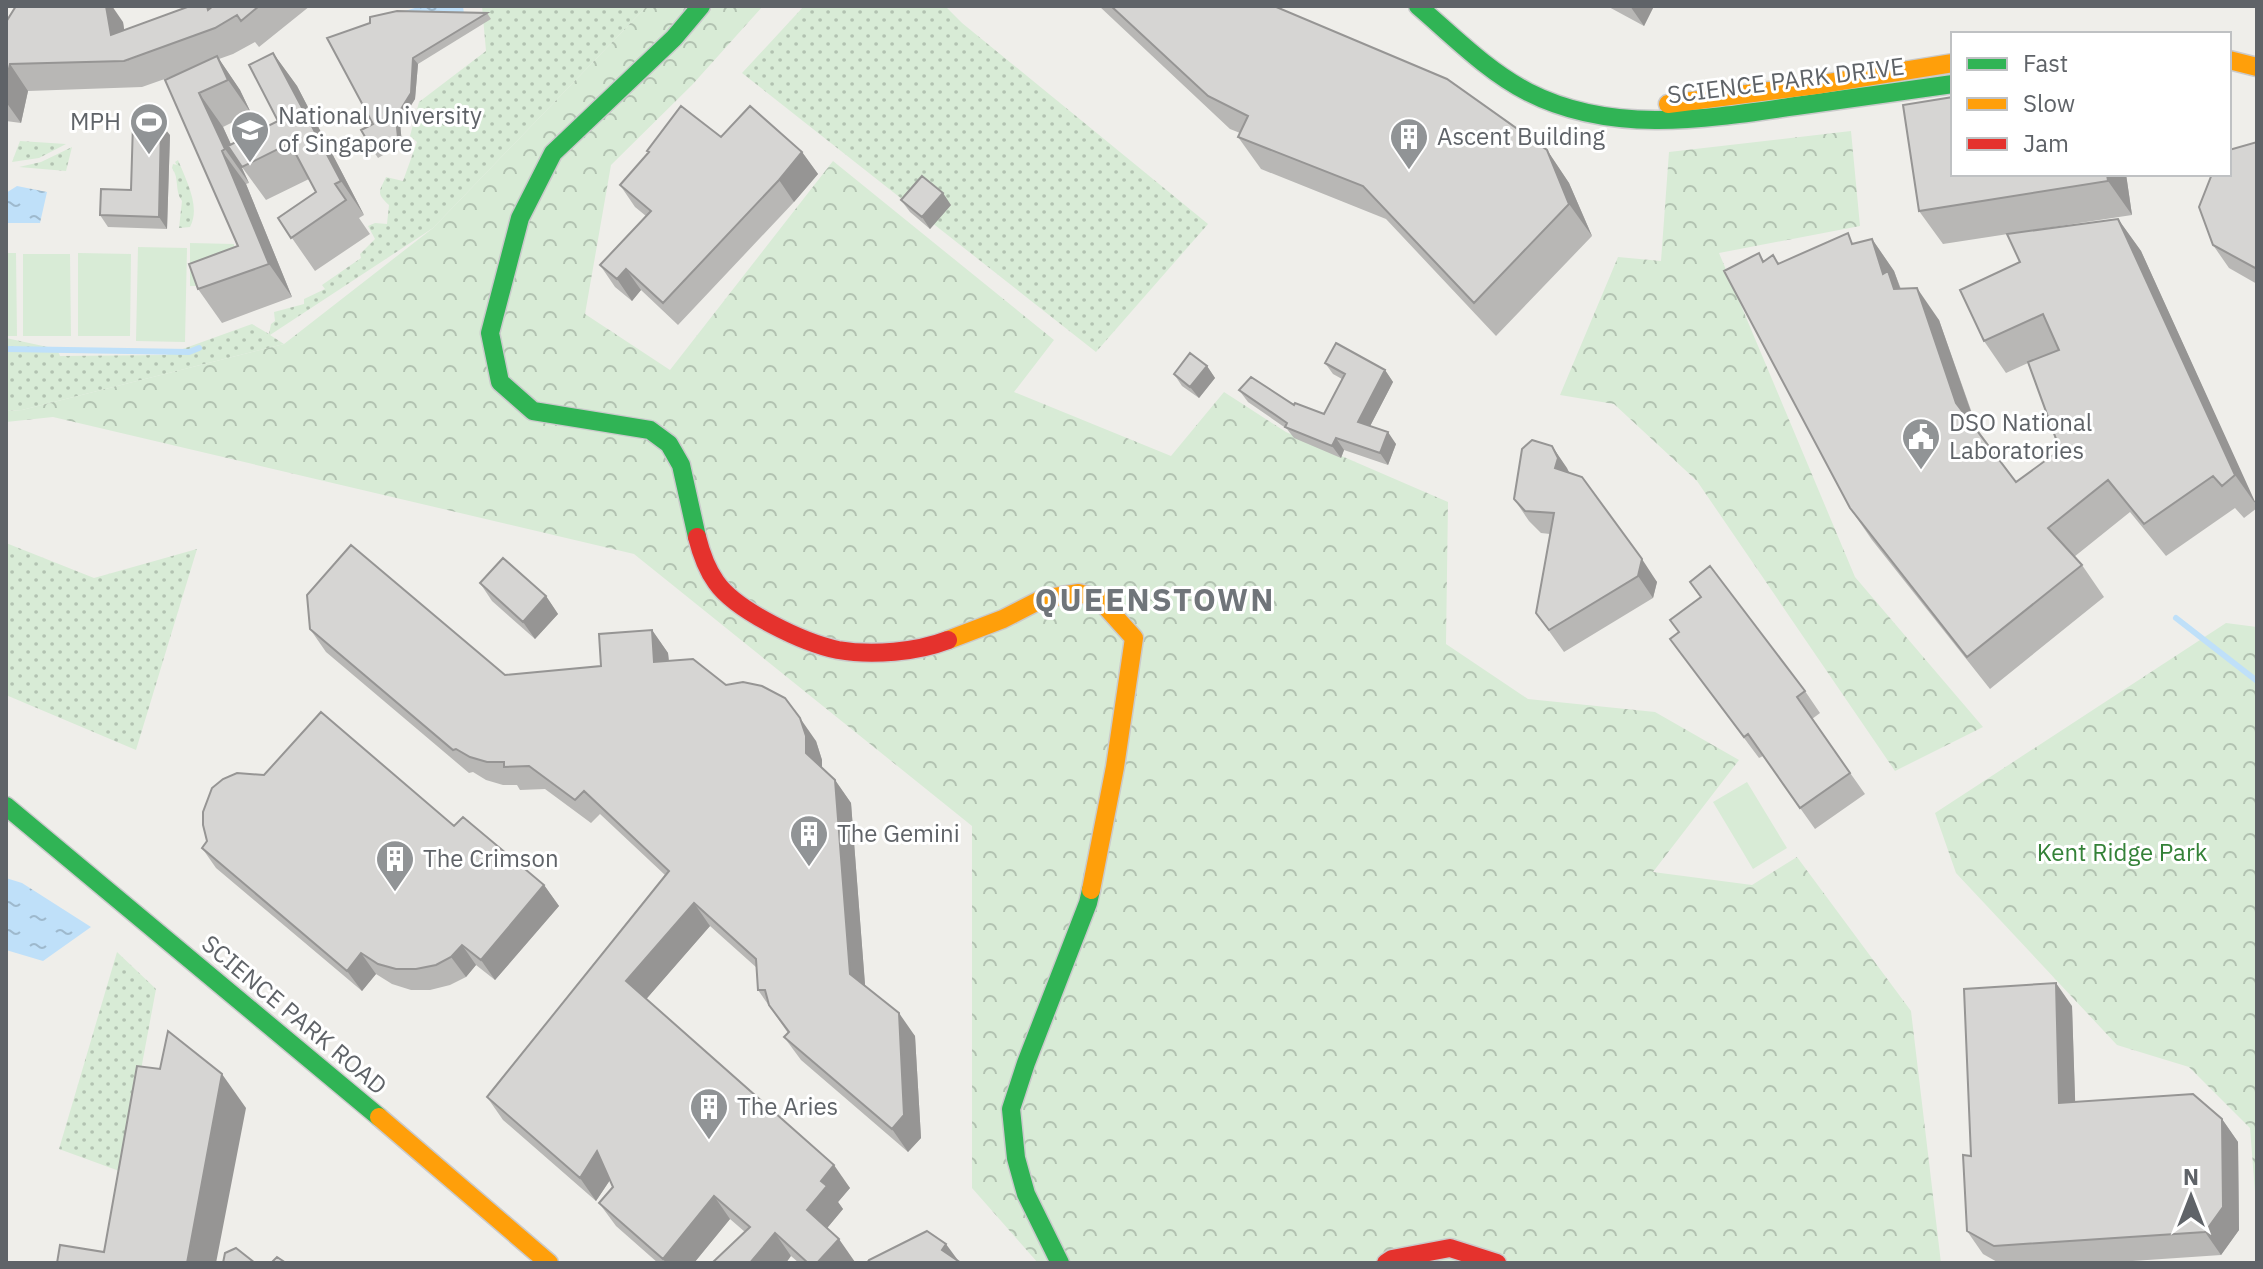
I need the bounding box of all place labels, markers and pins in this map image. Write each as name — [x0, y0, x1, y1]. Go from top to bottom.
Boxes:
place label: National University of Singapore — [278, 99, 482, 159]
sports icon: MPH — [128, 101, 170, 156]
place label: MPH — [70, 105, 121, 137]
school or university icon: National University of Singapore — [229, 109, 271, 164]
building icon: Ascent Building — [1388, 116, 1430, 171]
place label: Ascent Building — [1437, 120, 1605, 152]
place label: DSO National Laboratories — [1949, 406, 2092, 466]
public building icon: DSO National Laboratories — [1900, 416, 1942, 471]
building icon: The Gemini — [788, 813, 830, 868]
place label: The Gemini — [837, 817, 960, 849]
building icon: The Crimson — [374, 838, 416, 893]
place label: The Crimson — [423, 842, 559, 874]
building icon: The Aries — [688, 1086, 730, 1141]
place label: The Aries — [737, 1090, 838, 1122]

